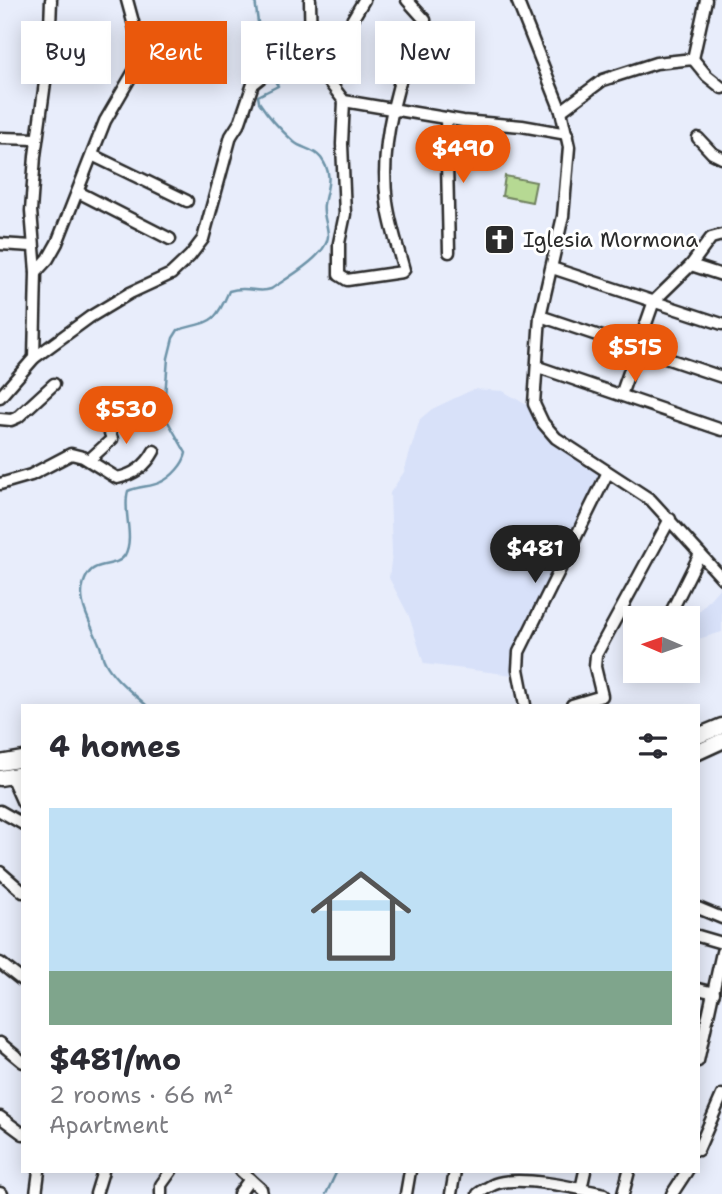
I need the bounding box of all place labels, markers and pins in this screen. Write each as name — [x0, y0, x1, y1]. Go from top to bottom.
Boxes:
pin: $490 — [422, 125, 504, 185]
church icon: Iglesia Mormona — [483, 223, 517, 257]
place label: Iglesia Mormona — [523, 226, 698, 254]
pin: $515 — [594, 324, 676, 384]
pin: $530 — [85, 386, 167, 446]
pin: $481 — [494, 526, 576, 585]

